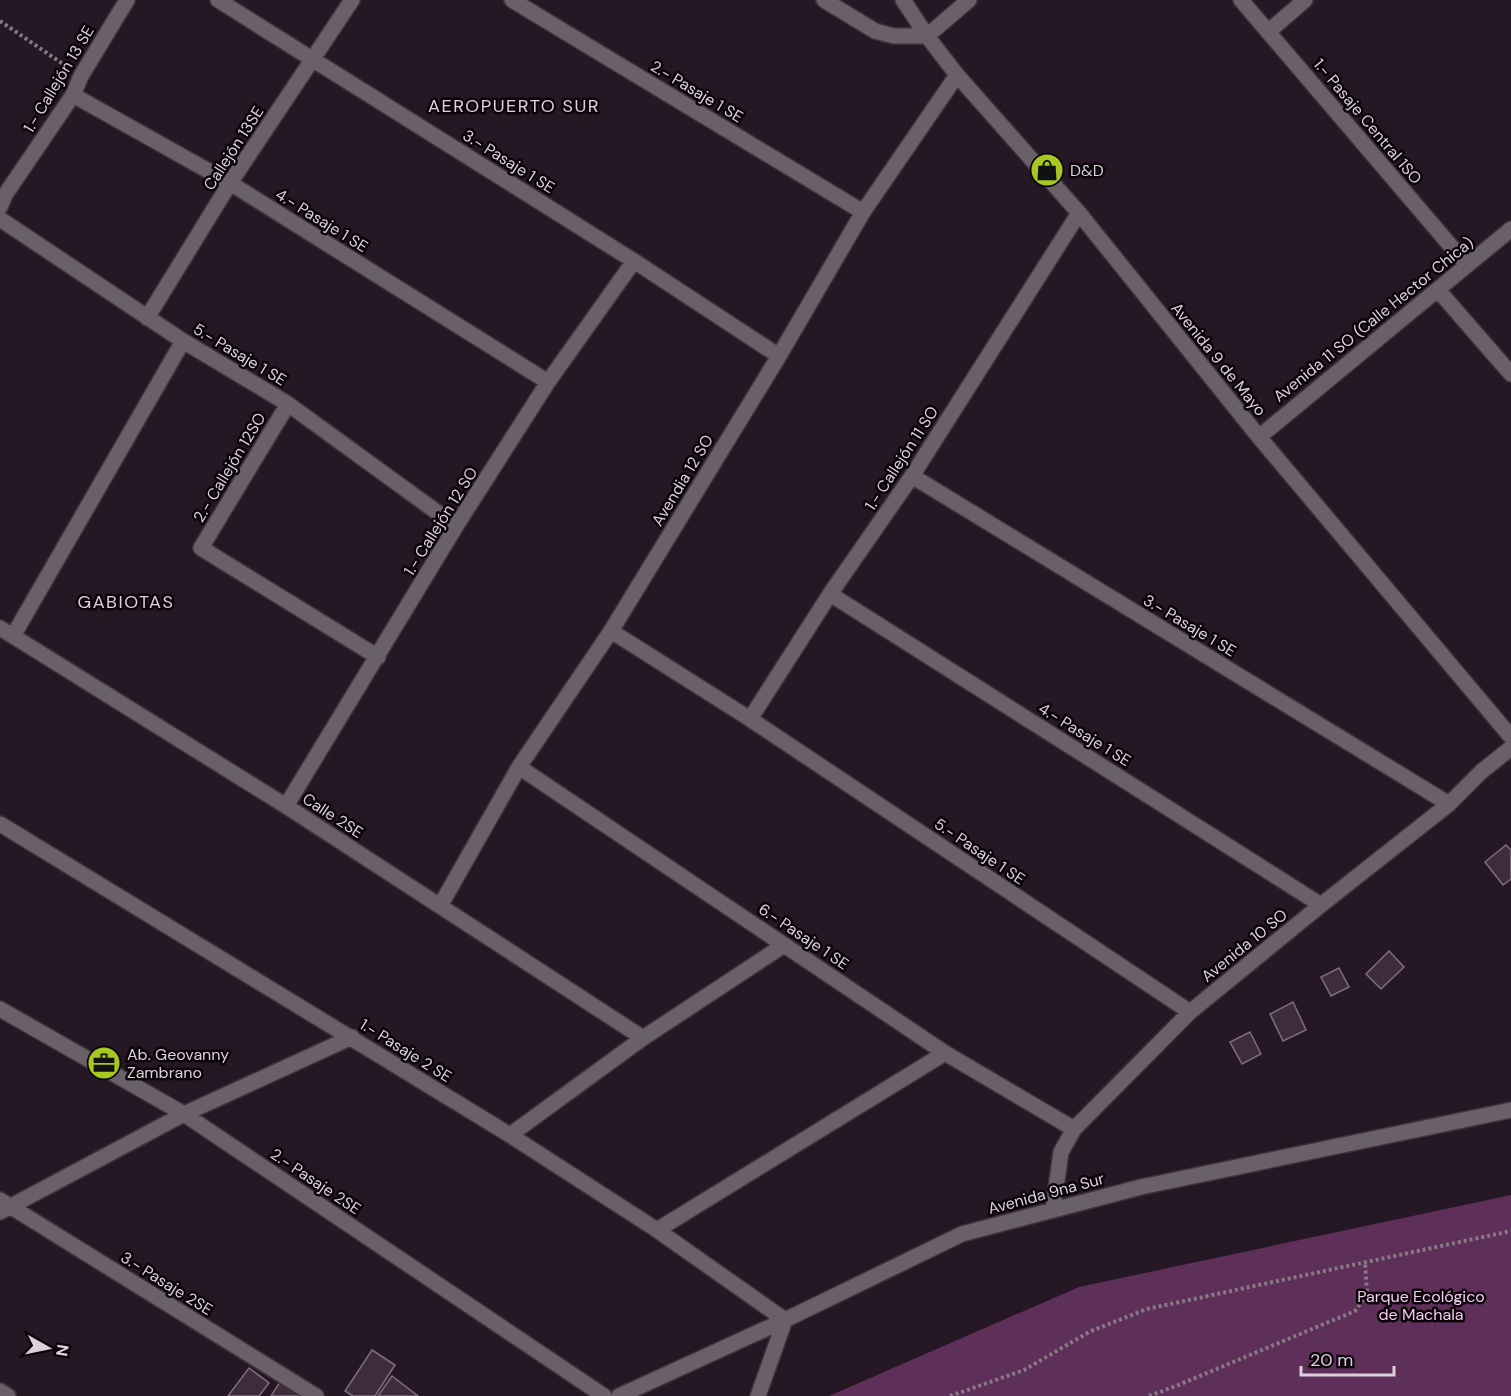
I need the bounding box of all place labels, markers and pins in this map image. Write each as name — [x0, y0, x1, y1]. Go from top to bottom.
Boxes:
shop icon: D&D — [1029, 152, 1065, 188]
place label: D&D — [1070, 160, 1104, 181]
place label: Ab. Geovanny Zambrano — [127, 1044, 229, 1083]
office icon: Ab. Geovanny Zambrano — [86, 1045, 122, 1081]

